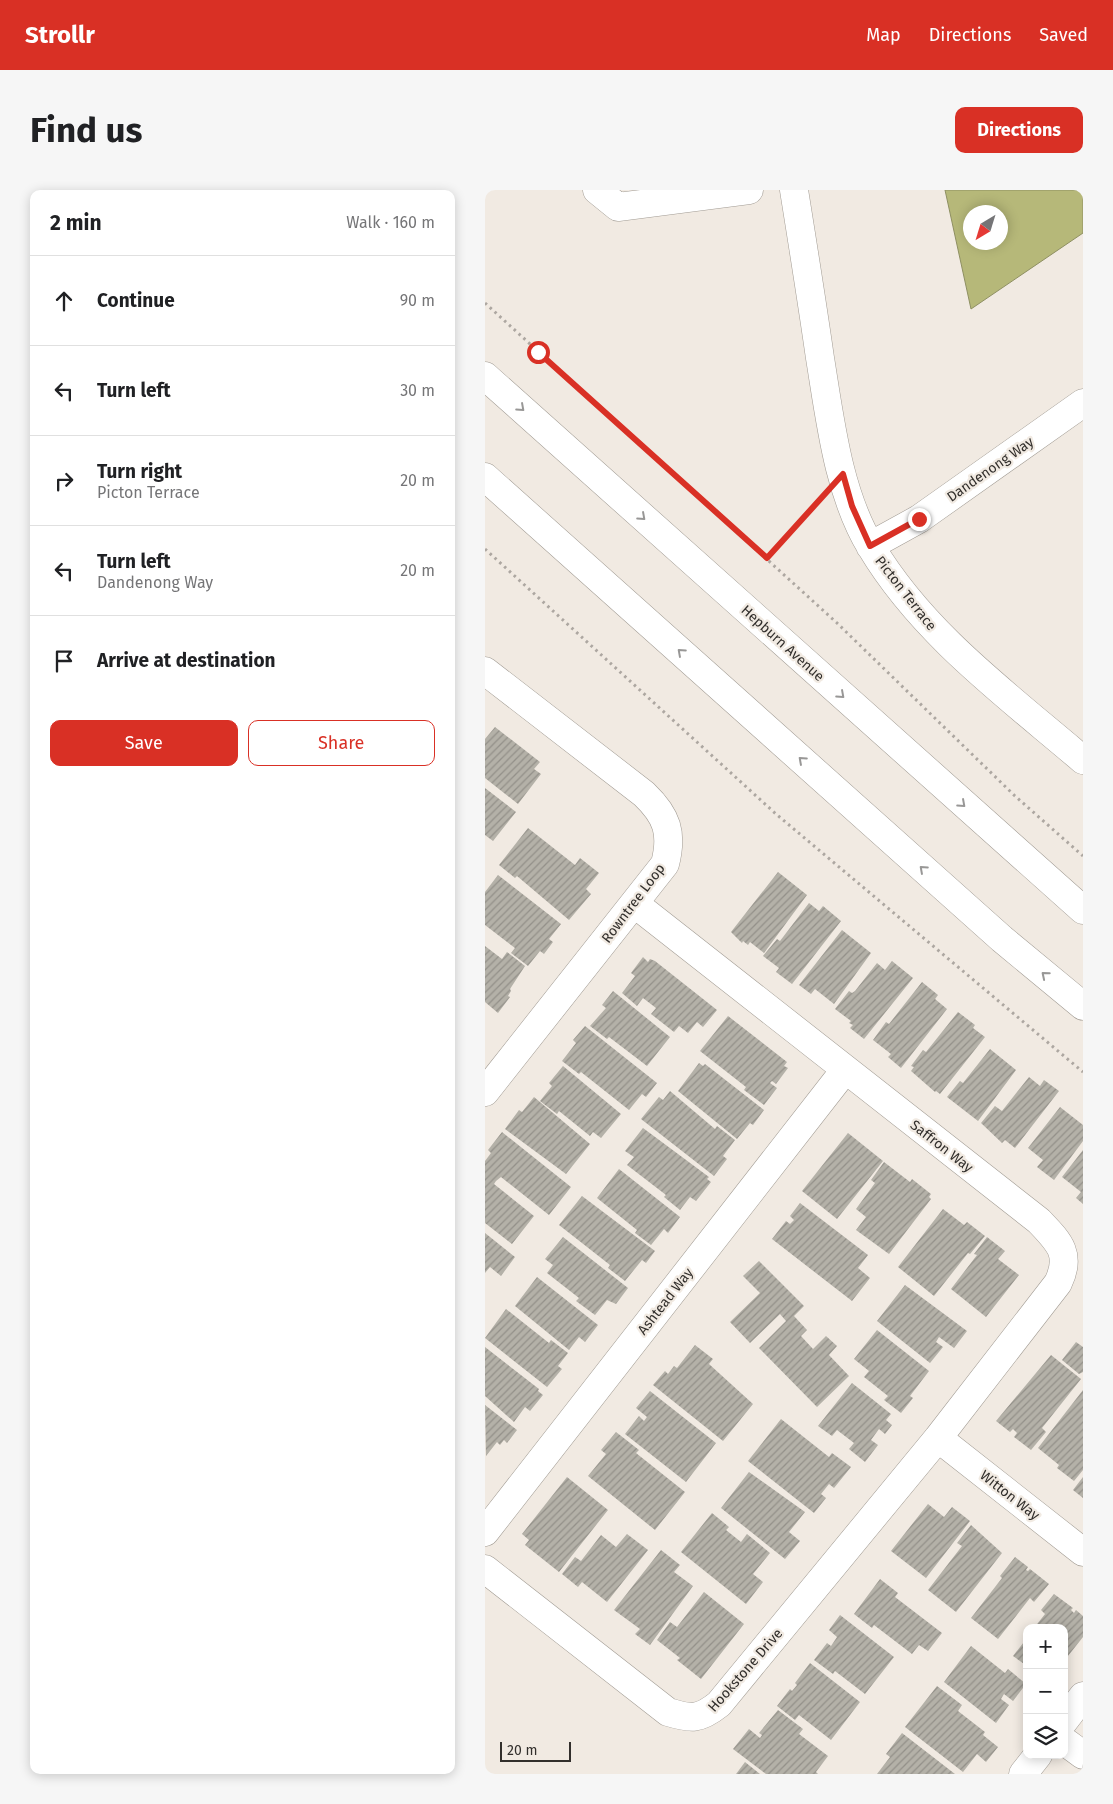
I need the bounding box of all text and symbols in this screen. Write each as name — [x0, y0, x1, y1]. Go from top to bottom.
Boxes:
text: Strollr — [25, 21, 95, 49]
text: Map — [866, 24, 901, 46]
text: Directions — [929, 24, 1011, 46]
text: Saved — [1039, 24, 1088, 46]
button: Directions — [955, 107, 1083, 153]
text: Find us — [30, 109, 142, 151]
north arrow — [963, 205, 1008, 250]
text: 2 min — [50, 210, 102, 236]
text: Walk · 160 m — [346, 213, 435, 232]
icon: ahead — [50, 287, 78, 315]
text: Continue — [97, 289, 175, 312]
text: 90 m — [400, 291, 435, 310]
route start — [527, 341, 550, 364]
icon: left — [50, 377, 78, 405]
text: Turn left — [97, 379, 171, 402]
text: 30 m — [400, 381, 435, 400]
one-way arrow — [516, 403, 525, 412]
street label: Dandenong Way — [944, 433, 1037, 506]
text: Turn right — [97, 460, 182, 483]
icon: right — [50, 467, 78, 495]
text: 20 m — [400, 471, 435, 490]
text: Picton Terrace — [97, 483, 200, 502]
route end — [908, 508, 931, 531]
one-way arrow — [637, 511, 646, 520]
text: Turn left — [97, 550, 171, 573]
street label: Picton Terrace — [871, 553, 940, 634]
icon: left — [50, 557, 78, 585]
text: 20 m — [400, 561, 435, 580]
text: Dandenong Way — [97, 573, 213, 592]
street label: Hepburn Avenue — [738, 602, 828, 685]
icon: arrive — [50, 647, 78, 675]
text: Arrive at destination — [97, 649, 276, 672]
one-way arrow — [677, 649, 686, 658]
one-way arrow — [836, 690, 845, 699]
button: Save — [50, 720, 238, 766]
button: Share — [248, 720, 435, 766]
one-way arrow — [798, 757, 807, 766]
one-way arrow — [957, 798, 966, 807]
street label: Rowntree Loop — [598, 860, 669, 946]
one-way arrow — [919, 865, 928, 874]
one-way arrow — [1042, 972, 1051, 981]
street label: Saffron Way — [907, 1117, 977, 1176]
street label: Ashtead Way — [634, 1264, 697, 1338]
street label: Witton Way — [977, 1467, 1043, 1524]
map controls — [1023, 1624, 1068, 1759]
button: + — [1023, 1624, 1068, 1669]
street label: Hookstone Drive — [705, 1625, 786, 1715]
button: − — [1023, 1669, 1068, 1714]
button: layers — [1023, 1714, 1068, 1759]
scale bar — [500, 1739, 571, 1762]
text: 20 m — [507, 1742, 537, 1759]

